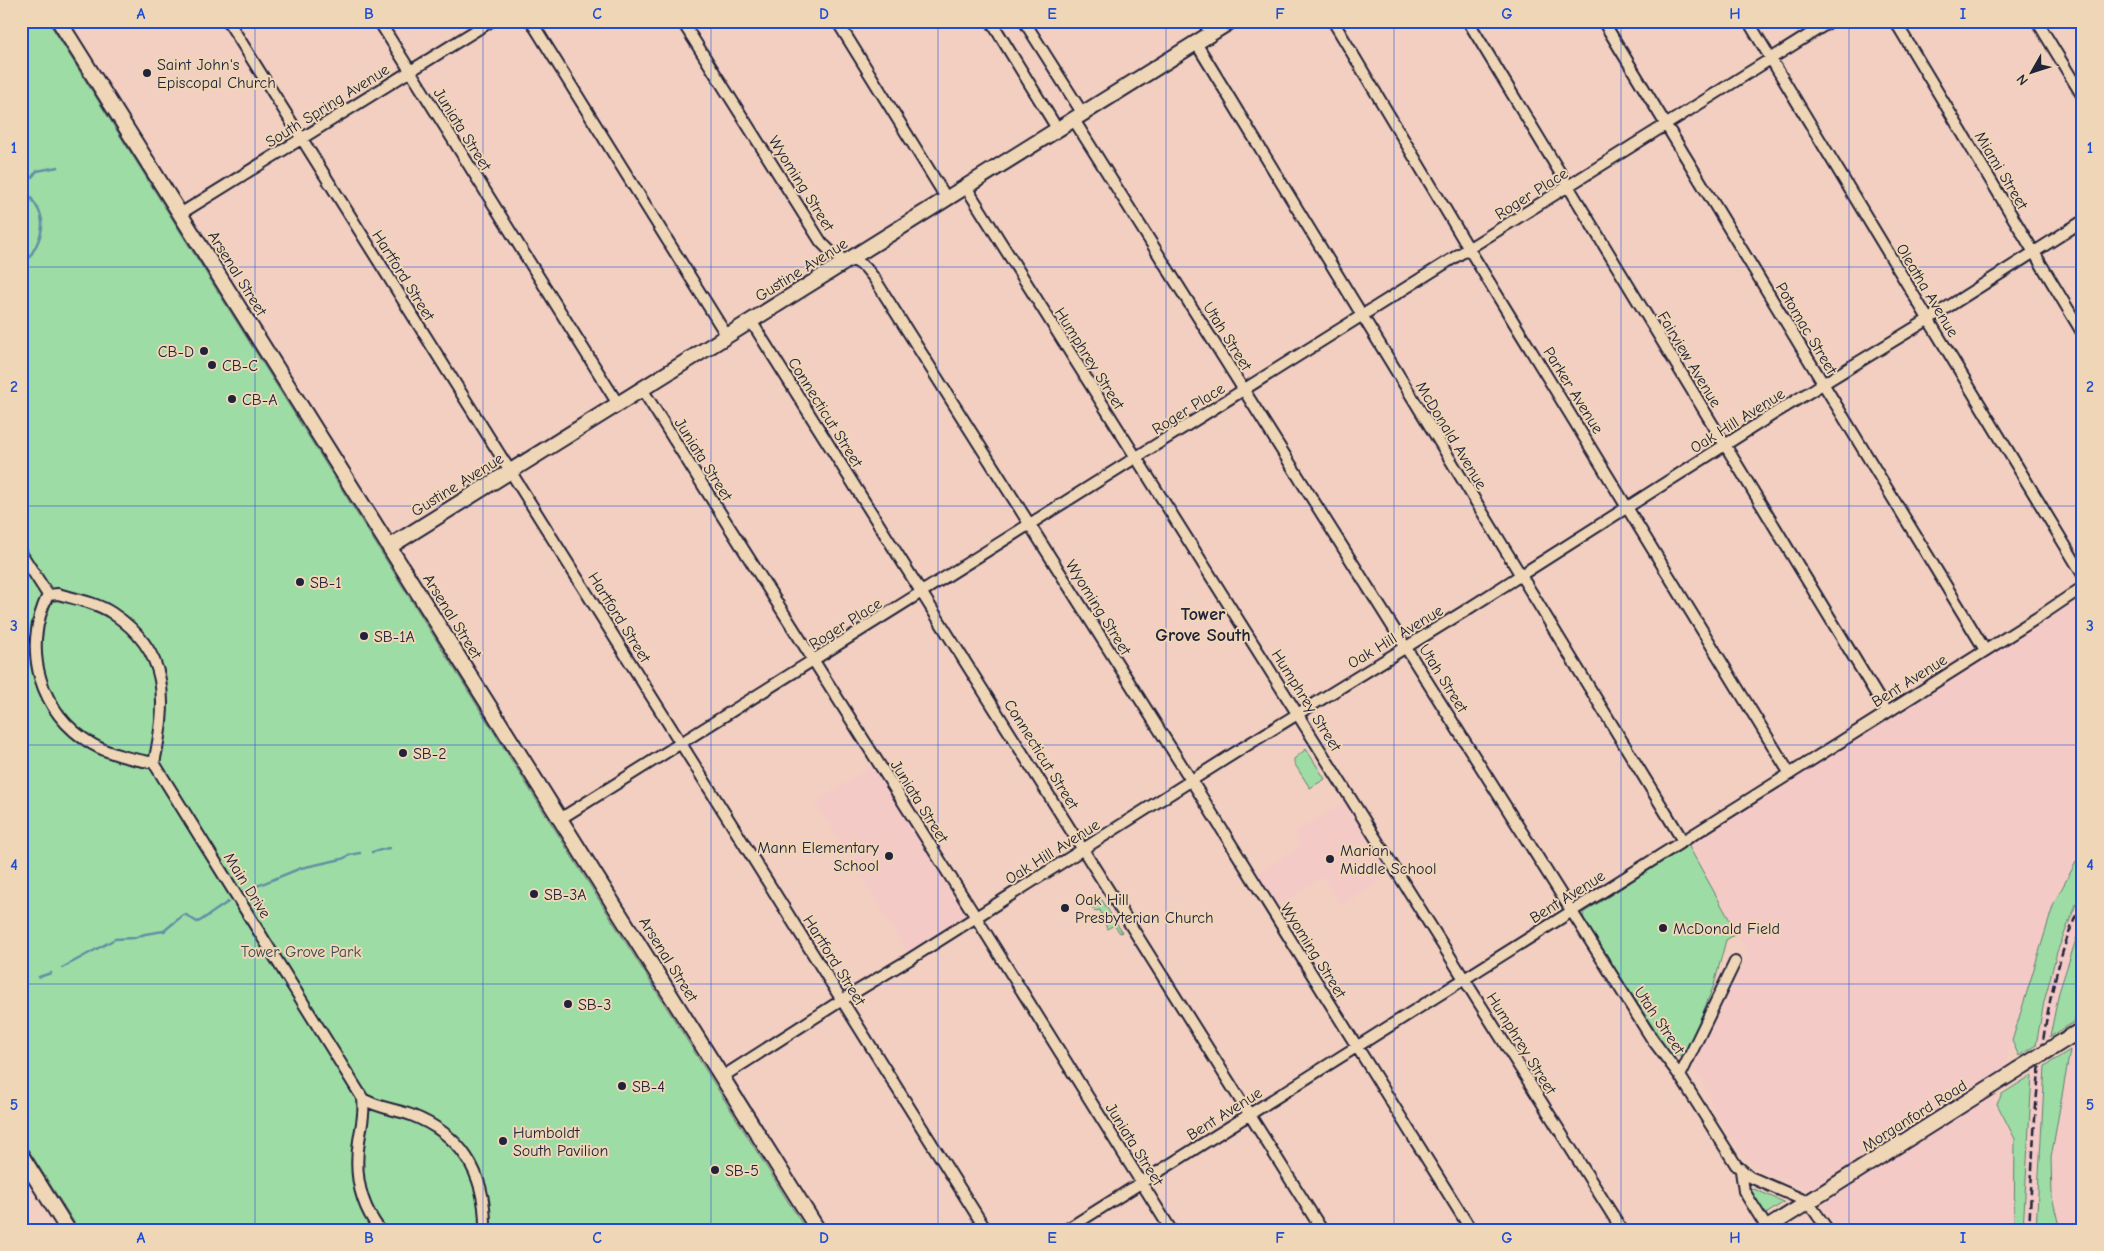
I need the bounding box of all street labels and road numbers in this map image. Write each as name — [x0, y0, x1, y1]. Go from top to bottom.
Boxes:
street label: South Spring Avenue — [262, 60, 393, 151]
street label: Juniata Street — [430, 85, 495, 175]
street label: Miami Street — [1971, 128, 2032, 213]
street label: Wyoming Street — [765, 133, 838, 235]
street label: Roger Place — [1492, 164, 1571, 223]
street label: Hartford Street — [368, 227, 438, 324]
street label: Arsenal Street — [204, 228, 271, 319]
street label: Gustine Avenue — [752, 234, 851, 305]
street label: Oleatha Avenue — [1892, 241, 1962, 340]
street label: Potomac Street — [1772, 279, 1841, 378]
street label: Utah Street — [1199, 299, 1256, 374]
street label: Humphrey Street — [1051, 304, 1128, 413]
street label: Fairview Avenue — [1653, 308, 1725, 411]
street label: Parker Avenue — [1539, 344, 1607, 437]
street label: Connecticut Street — [784, 354, 866, 471]
street label: McDonald Avenue — [1412, 378, 1490, 493]
street label: Roger Place — [1149, 379, 1228, 438]
street label: Oak Hill Avenue — [1687, 385, 1788, 457]
street label: Juniata Street — [671, 415, 736, 505]
street label: Gustine Avenue — [408, 449, 507, 520]
street label: Wyoming Street — [1062, 557, 1135, 659]
street label: Hartford Street — [584, 569, 654, 666]
street label: Arsenal Street — [419, 571, 486, 662]
street label: Roger Place — [806, 594, 885, 653]
street label: Oak Hill Avenue — [1345, 601, 1446, 672]
street label: Utah Street — [1415, 641, 1472, 716]
street label: Humphrey Street — [1268, 646, 1345, 755]
street label: Bent Avenue — [1869, 651, 1951, 711]
street label: Connecticut Street — [1000, 696, 1082, 813]
street label: Juniata Street — [887, 757, 952, 847]
street label: Oak Hill Avenue — [1002, 816, 1103, 888]
street label: Main Drive — [220, 849, 274, 922]
street label: Bent Avenue — [1527, 867, 1609, 927]
street label: Wyoming Street — [1277, 900, 1350, 1002]
street label: Hartford Street — [799, 912, 869, 1009]
street label: Arsenal Street — [635, 914, 702, 1005]
street label: Utah Street — [1630, 983, 1689, 1058]
street label: Humphrey Street — [1483, 989, 1560, 1098]
street label: Morganford Road — [1859, 1076, 1970, 1155]
street label: Bent Avenue — [1184, 1084, 1266, 1144]
street label: Juniata Street — [1102, 1100, 1167, 1190]

